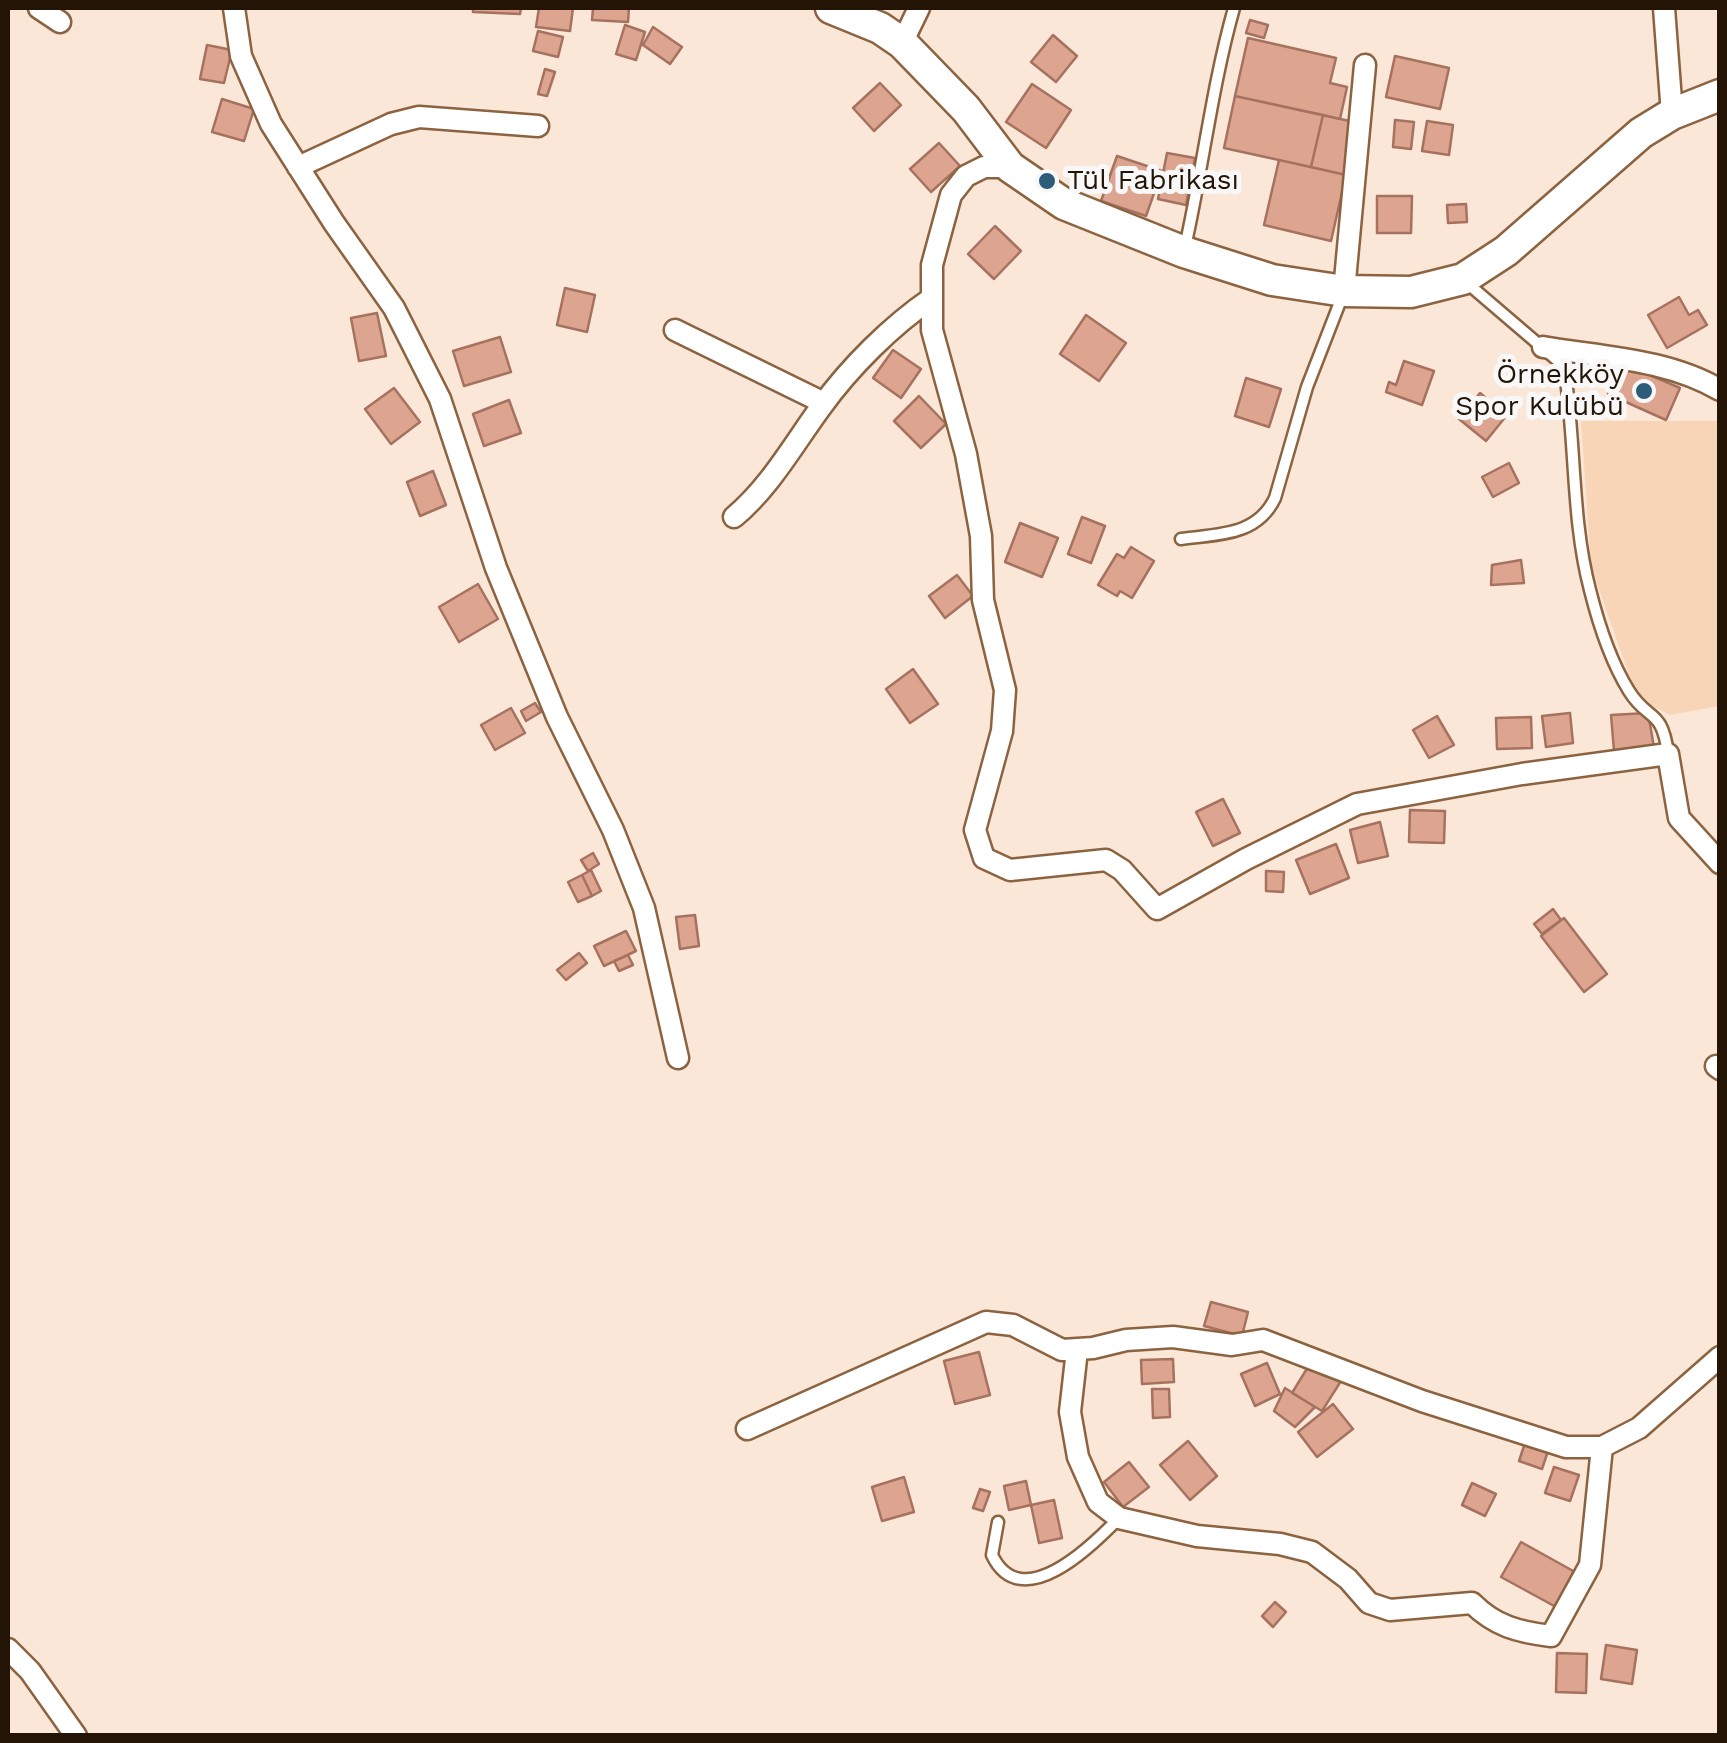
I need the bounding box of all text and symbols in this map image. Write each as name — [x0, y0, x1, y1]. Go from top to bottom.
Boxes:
place label: Tül Fabrikası — [1067, 164, 1239, 198]
marker: Tül Fabrikası — [1036, 170, 1058, 192]
place label: Örnekköy Spor Kulübü — [1455, 358, 1624, 424]
marker: Örnekköy Spor Kulübü — [1633, 380, 1655, 402]

